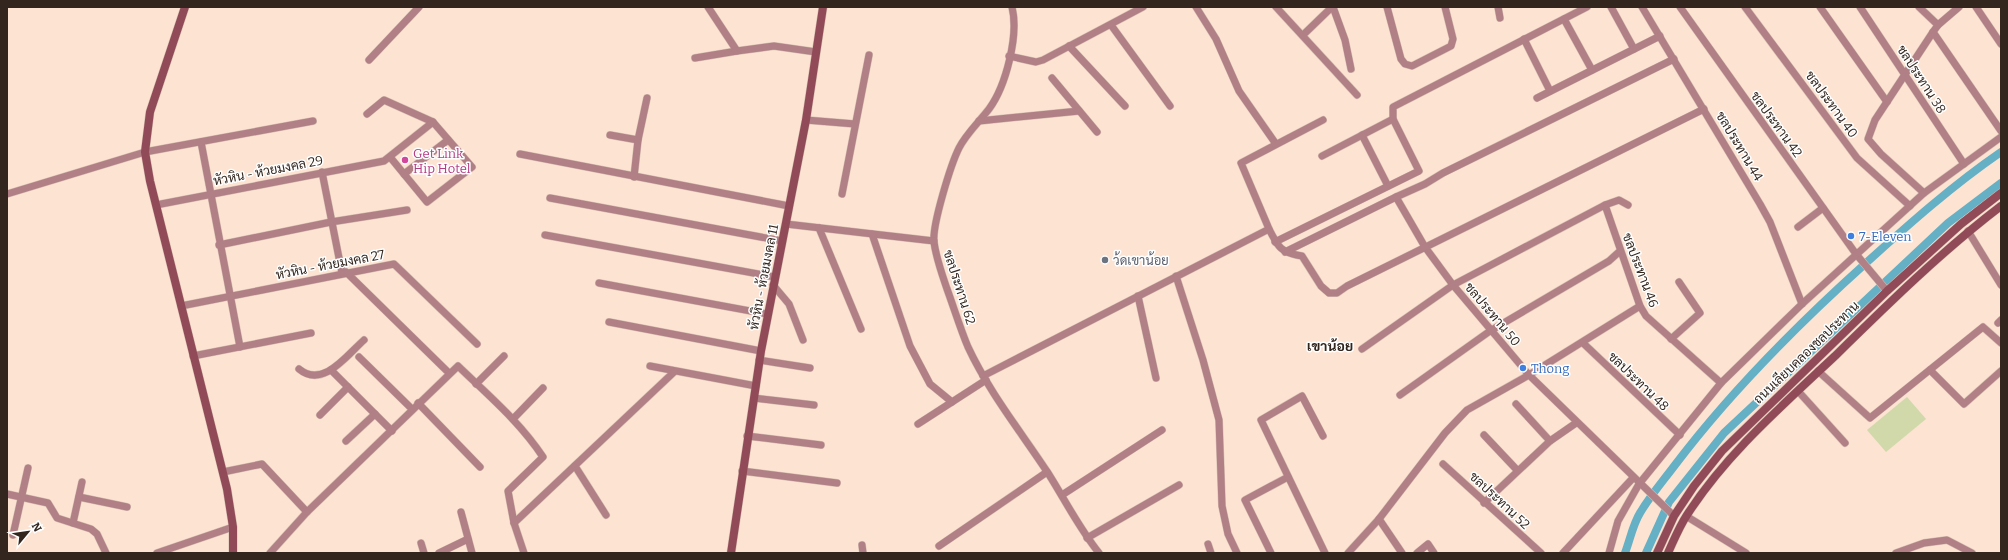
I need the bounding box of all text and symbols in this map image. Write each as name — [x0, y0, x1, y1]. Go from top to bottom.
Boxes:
street label: ชลประทาน 38 — [1894, 42, 1949, 116]
street label: ชลประทาน 40 — [1802, 68, 1861, 141]
street label: ชลประทาน 42 — [1748, 89, 1805, 160]
street label: ชลประทาน 44 — [1713, 109, 1766, 184]
place label: Get Link Hip Hotel — [413, 146, 471, 176]
street label: หัวหิน - ห้วยมงคล 29 — [212, 151, 324, 188]
marker: Get Link Hip Hotel — [400, 155, 410, 165]
street label: หัวหิน - ห้วยมงคล 11 — [744, 222, 781, 331]
place label: 7-Eleven — [1859, 229, 1912, 244]
street label: ชลประทาน 46 — [1620, 231, 1662, 310]
marker: 7-Eleven — [1846, 231, 1856, 241]
street label: หัวหิน - ห้วยมงคล 27 — [274, 245, 386, 282]
street label: ชลประทาน 62 — [940, 248, 979, 326]
place label: ว้ดเขาน้อย — [1113, 251, 1169, 268]
marker: ว้ดเขาน้อย — [1100, 255, 1110, 265]
street label: ชลประทาน 50 — [1462, 280, 1523, 349]
street label: ถนนเลียบคลองชลประทาน — [1749, 297, 1862, 407]
district label: เขาน้อย — [1307, 338, 1353, 355]
street label: ชลประทาน 48 — [1605, 349, 1672, 414]
place label: Thong — [1531, 361, 1570, 376]
marker: Thong — [1518, 363, 1528, 373]
street label: ชลประทาน 52 — [1466, 469, 1533, 532]
north arrow — [8, 512, 48, 552]
text: N — [29, 521, 44, 535]

